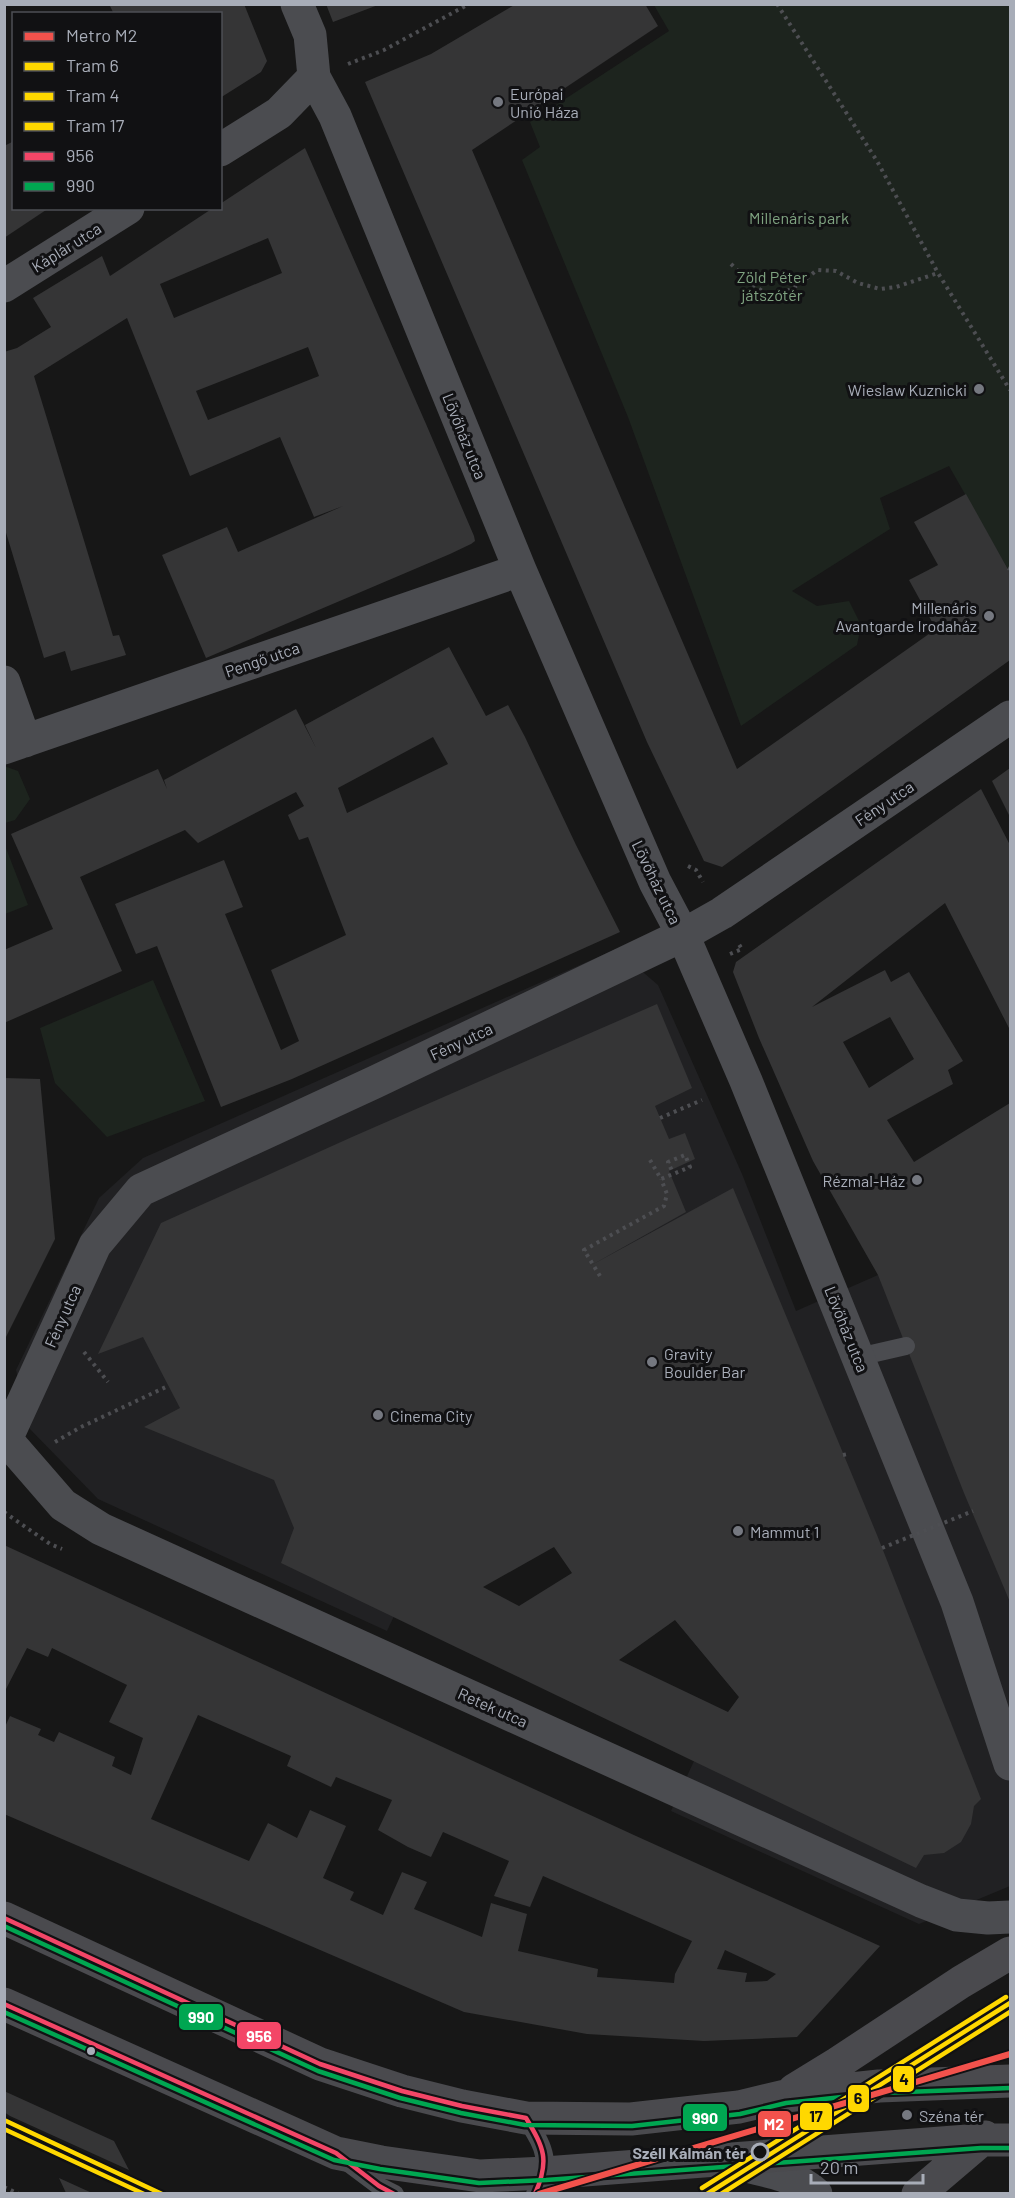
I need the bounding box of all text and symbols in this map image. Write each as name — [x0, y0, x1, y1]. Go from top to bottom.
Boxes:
legend — [12, 12, 222, 210]
text: Metro M2 — [66, 24, 137, 46]
text: Tram 6 — [66, 54, 119, 76]
text: Tram 4 — [66, 84, 119, 106]
place label: Európai Unió Háza — [510, 84, 579, 121]
marker: Európai Unió Háza — [491, 95, 505, 109]
text: Tram 17 — [66, 114, 125, 136]
text: 956 — [66, 144, 94, 166]
text: 990 — [66, 174, 95, 196]
park label: Millenáris park — [749, 208, 849, 227]
street label: Káplár utca — [28, 218, 104, 276]
park label: Zöld Péter játszótér — [737, 267, 807, 304]
place label: Wieslaw Kuznicki — [848, 380, 967, 399]
marker: Wieslaw Kuznicki — [972, 382, 986, 396]
street label: Lövőház utca — [439, 390, 491, 482]
place label: Millenáris Avantgarde Irodaház — [835, 598, 977, 635]
marker: Millenáris Avantgarde Irodaház — [982, 609, 996, 623]
street label: Pengő utca — [222, 637, 302, 681]
street label: Fény utca — [851, 776, 917, 830]
street label: Lövőház utca — [629, 837, 685, 927]
street label: Fény utca — [427, 1018, 495, 1064]
place label: Rézmal-Ház — [822, 1171, 905, 1190]
marker: Rézmal-Ház — [910, 1173, 924, 1187]
street label: Fény utca — [40, 1282, 84, 1350]
street label: Lövőház utca — [821, 1283, 873, 1375]
place label: Gravity Boulder Bar — [664, 1344, 745, 1381]
marker: Gravity Boulder Bar — [645, 1355, 659, 1369]
place label: Cinema City — [390, 1406, 473, 1425]
marker: Cinema City — [371, 1408, 385, 1422]
place label: Mammut 1 — [750, 1522, 819, 1541]
marker: Mammut 1 — [731, 1524, 745, 1538]
street label: Retek utca — [455, 1683, 531, 1731]
line badge: 990 — [178, 2003, 224, 2031]
text: 990 — [188, 2007, 214, 2026]
line badge: 956 — [236, 2021, 282, 2050]
text: 956 — [246, 2026, 272, 2045]
unlabelled marker — [85, 2045, 97, 2057]
line badge: 4 — [892, 2065, 915, 2093]
text: 4 — [899, 2069, 909, 2088]
line badge: 6 — [847, 2084, 870, 2113]
text: 6 — [854, 2088, 863, 2107]
line badge: 17 — [799, 2102, 833, 2131]
line badge: 990 — [682, 2103, 728, 2132]
text: 17 — [809, 2106, 823, 2125]
place label: Széna tér — [919, 2106, 984, 2125]
text: 990 — [692, 2108, 718, 2127]
marker: Széna tér — [900, 2108, 914, 2122]
line badge: M2 — [757, 2110, 792, 2138]
text: M2 — [764, 2114, 784, 2133]
place label: Széll Kálmán tér — [632, 2143, 746, 2162]
marker: Széll Kálmán tér — [751, 2143, 769, 2161]
scale bar — [811, 2147, 924, 2185]
text: 20 m — [820, 2156, 858, 2178]

